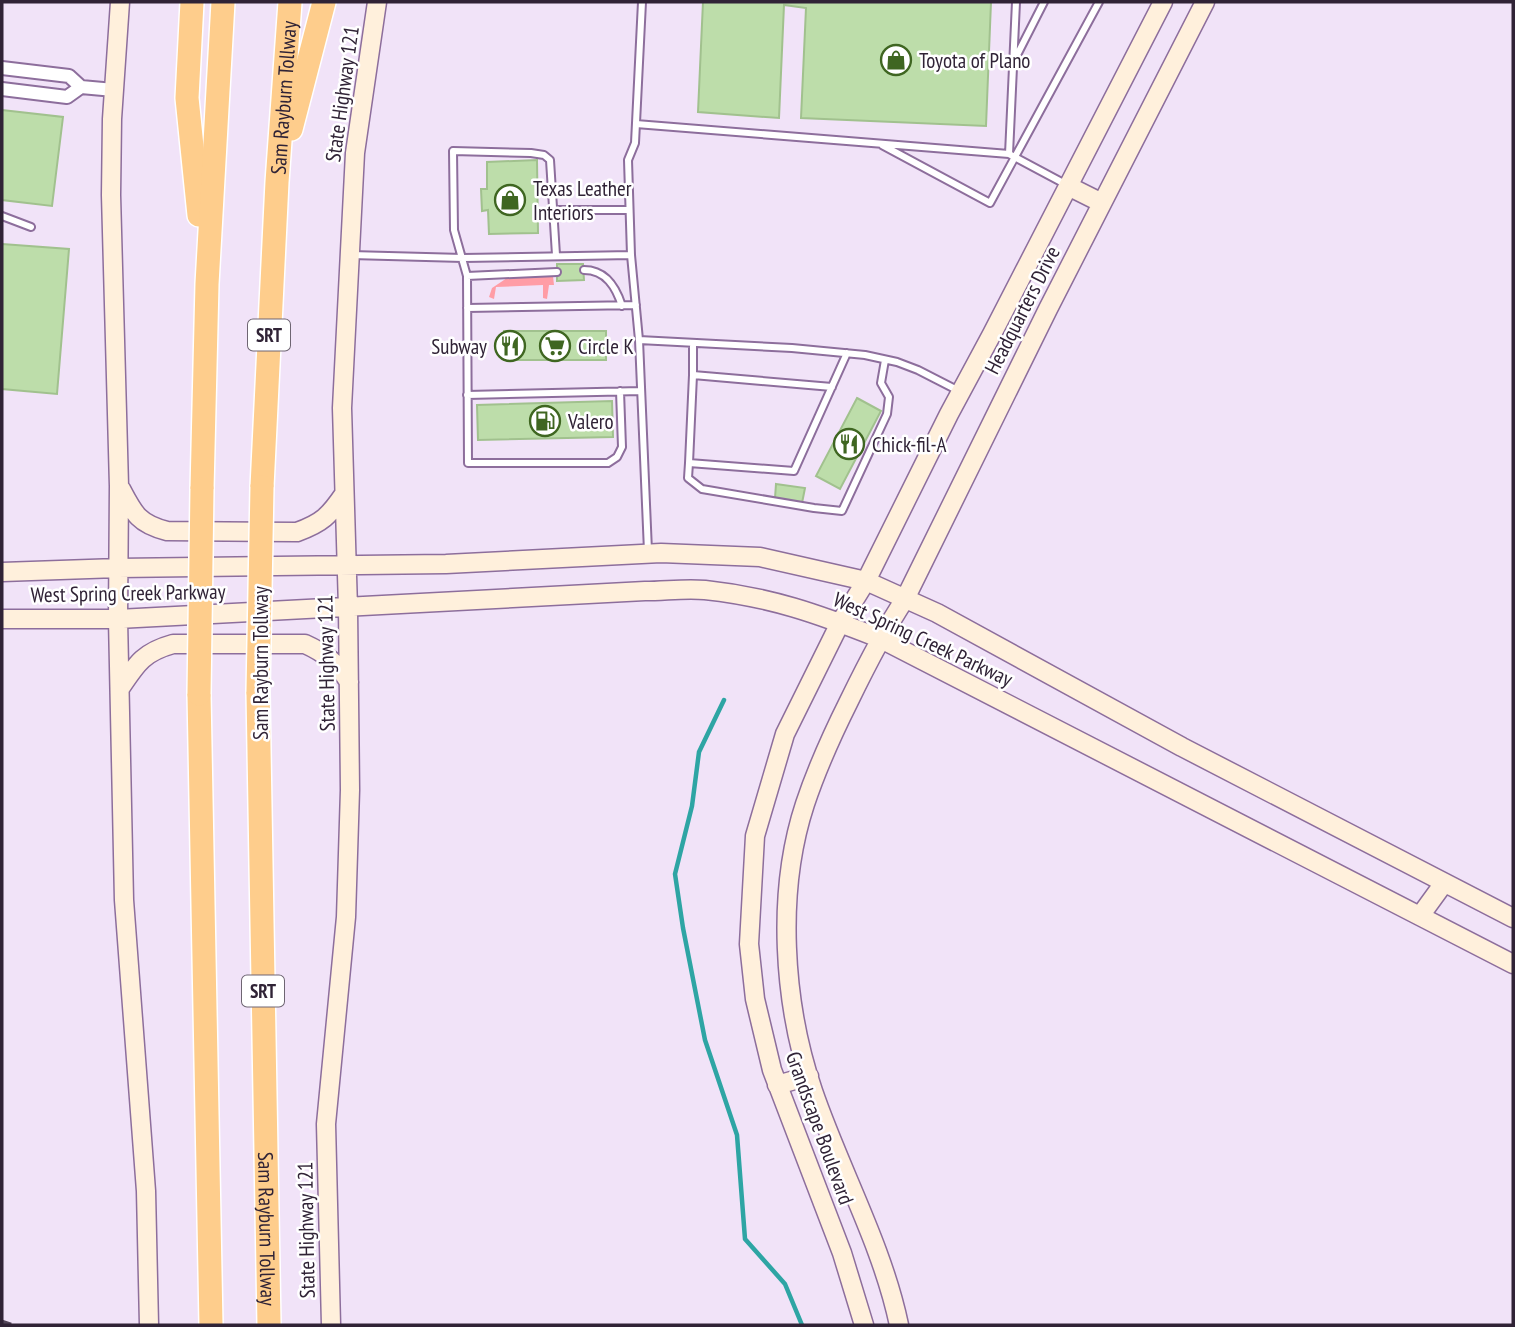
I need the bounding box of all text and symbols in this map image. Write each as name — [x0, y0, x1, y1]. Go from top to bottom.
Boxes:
street label: Sam Rayburn Tollway — [264, 20, 302, 175]
street label: State Highway 121 — [319, 24, 365, 164]
shop icon: Toyota of Plano — [879, 43, 913, 77]
place label: Toyota of Plano — [919, 47, 1030, 74]
place label: Texas Leather Interiors — [533, 175, 632, 226]
shop icon: Texas Leather Interiors — [493, 183, 527, 217]
street label: Headquarters Drive — [978, 241, 1066, 379]
road number: SRT — [248, 320, 290, 350]
restaurant icon: Subway — [493, 329, 527, 363]
supermarket icon: Circle K — [538, 329, 572, 363]
place label: Subway — [431, 333, 487, 360]
place label: Circle K — [578, 333, 634, 360]
fuel station icon: Valero — [528, 404, 562, 438]
place label: Valero — [567, 408, 614, 435]
restaurant icon: Chick-fil-A — [832, 427, 866, 461]
place label: Chick-fil-A — [872, 431, 946, 458]
street label: West Spring Creek Parkway — [30, 578, 226, 608]
street label: Sam Rayburn Tollway — [247, 586, 274, 740]
street label: West Spring Creek Parkway — [829, 586, 1017, 692]
street label: State Highway 121 — [311, 594, 341, 732]
road number: SRT — [242, 976, 284, 1007]
street label: Grandscape Boulevard — [780, 1048, 860, 1208]
street label: Sam Rayburn Tollway — [252, 1152, 282, 1306]
street label: State Highway 121 — [291, 1161, 321, 1299]

